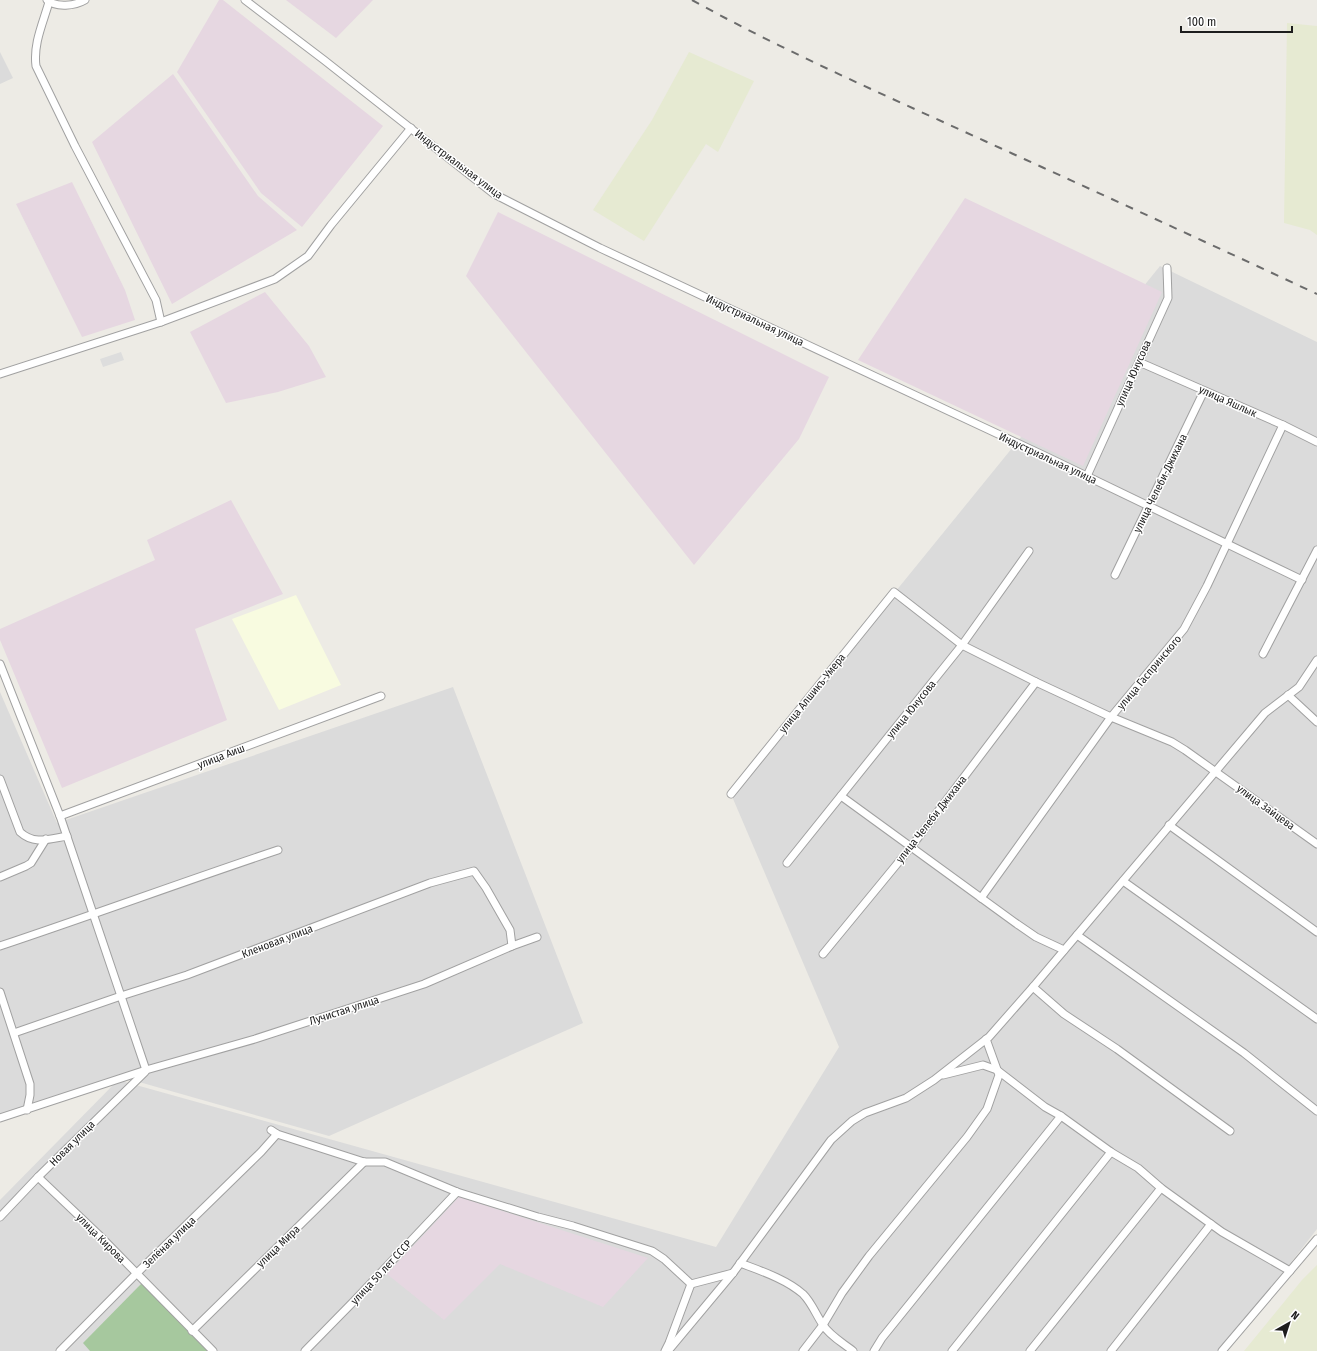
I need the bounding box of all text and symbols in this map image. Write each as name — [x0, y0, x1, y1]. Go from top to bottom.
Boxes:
scale bar — [1181, 8, 1292, 34]
text: 100 m — [1187, 15, 1216, 29]
street label: Индустриальная улица — [412, 127, 505, 202]
street label: Индустриальная улица — [704, 292, 806, 349]
street label: улица Юнусова — [1113, 338, 1154, 408]
street label: улица Яшлык — [1197, 383, 1260, 420]
street label: Индустриальная улица — [997, 430, 1099, 487]
street label: улица Челеби-Джихана — [1131, 432, 1190, 535]
street label: улица Гаспринского — [1115, 632, 1184, 712]
street label: улица Алшикъ-Умера — [776, 651, 848, 736]
street label: улица Юнусова — [884, 678, 939, 741]
street label: улица Аиш — [196, 741, 247, 771]
street label: улица Челеби Джихана — [893, 773, 969, 866]
street label: улица Зайцева — [1234, 782, 1297, 833]
street label: Кленовая улица — [240, 922, 315, 961]
street label: Лучистая улица — [308, 993, 381, 1028]
street label: Новая улица — [47, 1118, 98, 1169]
street label: улица Кирова — [73, 1211, 128, 1266]
street label: Зелёная улица — [140, 1214, 198, 1271]
street label: улица Мира — [254, 1223, 303, 1270]
street label: улица 50 лет СССР — [348, 1237, 415, 1307]
north arrow — [1269, 1303, 1309, 1343]
text: N — [1288, 1308, 1302, 1323]

